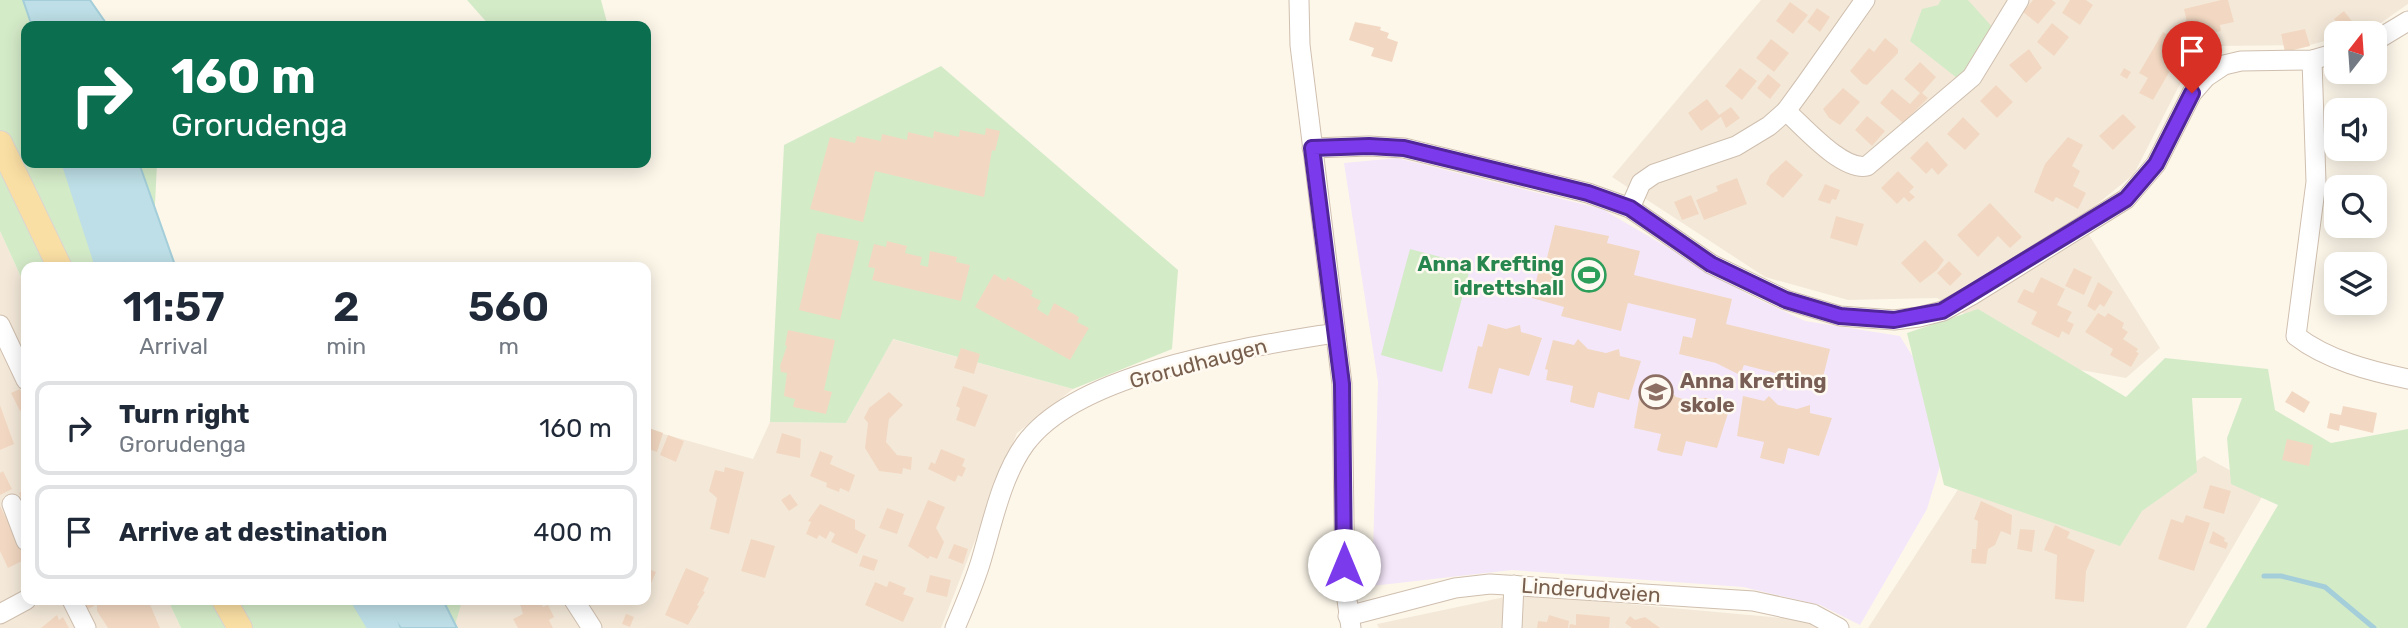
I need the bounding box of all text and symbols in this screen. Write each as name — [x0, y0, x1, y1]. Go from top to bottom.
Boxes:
pin — [2162, 21, 2222, 93]
north arrow — [2324, 21, 2387, 84]
map controls — [2324, 21, 2387, 315]
icon: arrive — [2173, 32, 2211, 70]
text: 160 m — [171, 47, 316, 105]
icon: right — [56, 49, 147, 140]
button: sound — [2324, 98, 2387, 161]
text: Grorudenga — [171, 106, 348, 144]
button: search — [2324, 175, 2387, 238]
place label: Anna Krefting idrettshall — [1417, 251, 1564, 300]
button: layers — [2324, 252, 2387, 315]
sports icon: Anna Krefting idrettshall — [1570, 256, 1608, 294]
text: 11:57 — [123, 282, 225, 332]
text: 2 — [333, 282, 360, 332]
text: 560 — [468, 282, 549, 332]
text: Arrival — [139, 332, 208, 360]
text: min — [326, 332, 366, 360]
text: m — [498, 332, 519, 360]
street label: Grorudhaugen — [1127, 333, 1269, 393]
place label: Anna Krefting skole — [1680, 368, 1827, 417]
school or university icon: Anna Krefting skole — [1637, 373, 1675, 411]
text: Turn right — [119, 399, 249, 430]
icon: right — [60, 409, 98, 447]
text: 160 m — [539, 413, 612, 444]
text: Grorudenga — [119, 430, 246, 458]
icon: arrive — [60, 513, 98, 551]
text: Arrive at destination — [119, 517, 387, 548]
text: 400 m — [533, 517, 612, 548]
position arrow — [1307, 528, 1381, 602]
street label: Linderudveien — [1521, 573, 1661, 607]

